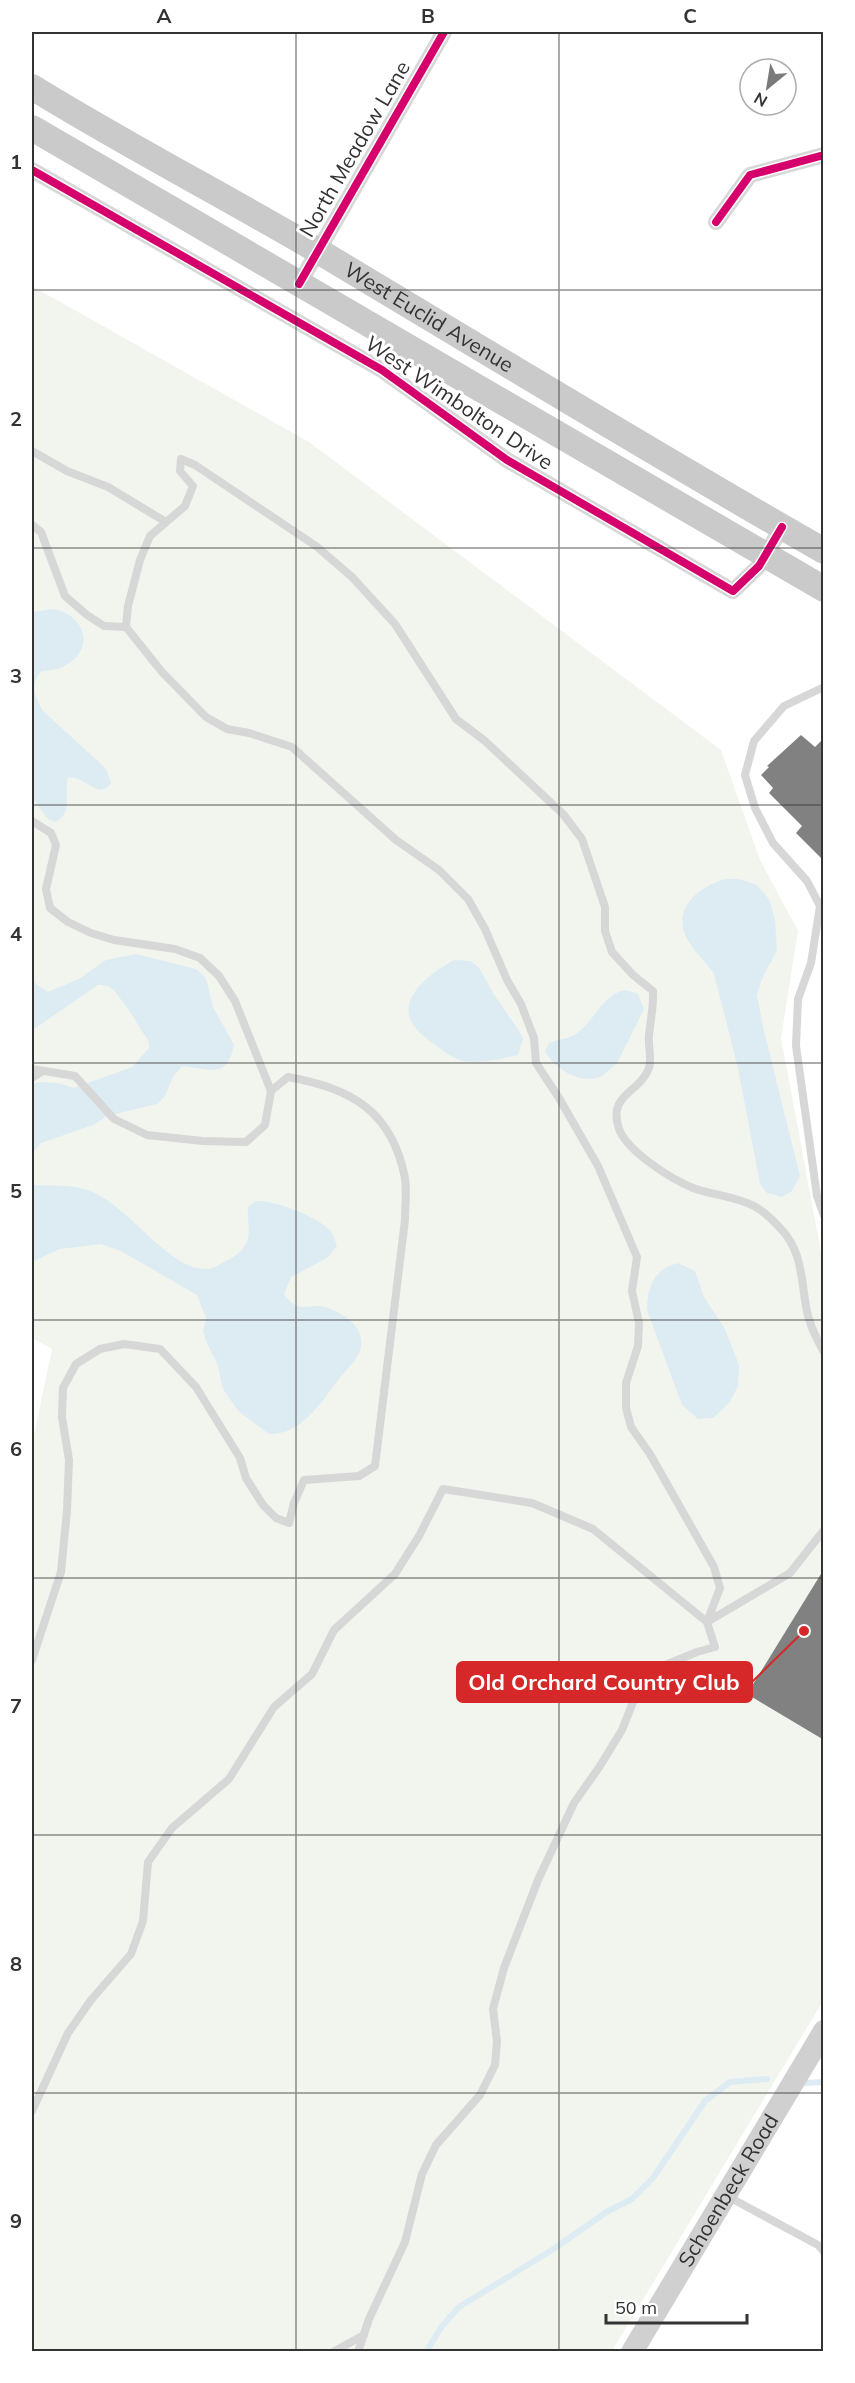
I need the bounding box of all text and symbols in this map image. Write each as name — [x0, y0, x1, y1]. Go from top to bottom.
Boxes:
text: A — [157, 3, 172, 28]
text: B — [421, 3, 435, 28]
text: C — [683, 3, 697, 28]
street label: North Meadow Lane — [293, 56, 415, 241]
north arrow — [738, 57, 798, 117]
text: N — [750, 88, 771, 112]
text: 1 — [10, 149, 22, 174]
street label: West Euclid Avenue — [340, 256, 519, 377]
street label: West Wimbolton Drive — [361, 330, 558, 475]
text: 2 — [10, 406, 22, 431]
text: 3 — [10, 663, 22, 688]
text: 4 — [10, 921, 22, 946]
text: 5 — [10, 1178, 22, 1203]
text: 6 — [10, 1436, 22, 1461]
callout: Old Orchard Country Club — [457, 1662, 752, 1702]
text: Old Orchard Country Club — [468, 1668, 740, 1696]
text: 7 — [10, 1693, 22, 1718]
text: 8 — [10, 1951, 22, 1976]
street label: Schoenbeck Road — [672, 2109, 783, 2271]
text: 9 — [10, 2208, 22, 2233]
scale bar — [606, 2287, 747, 2325]
text: 50 m — [615, 2296, 657, 2319]

